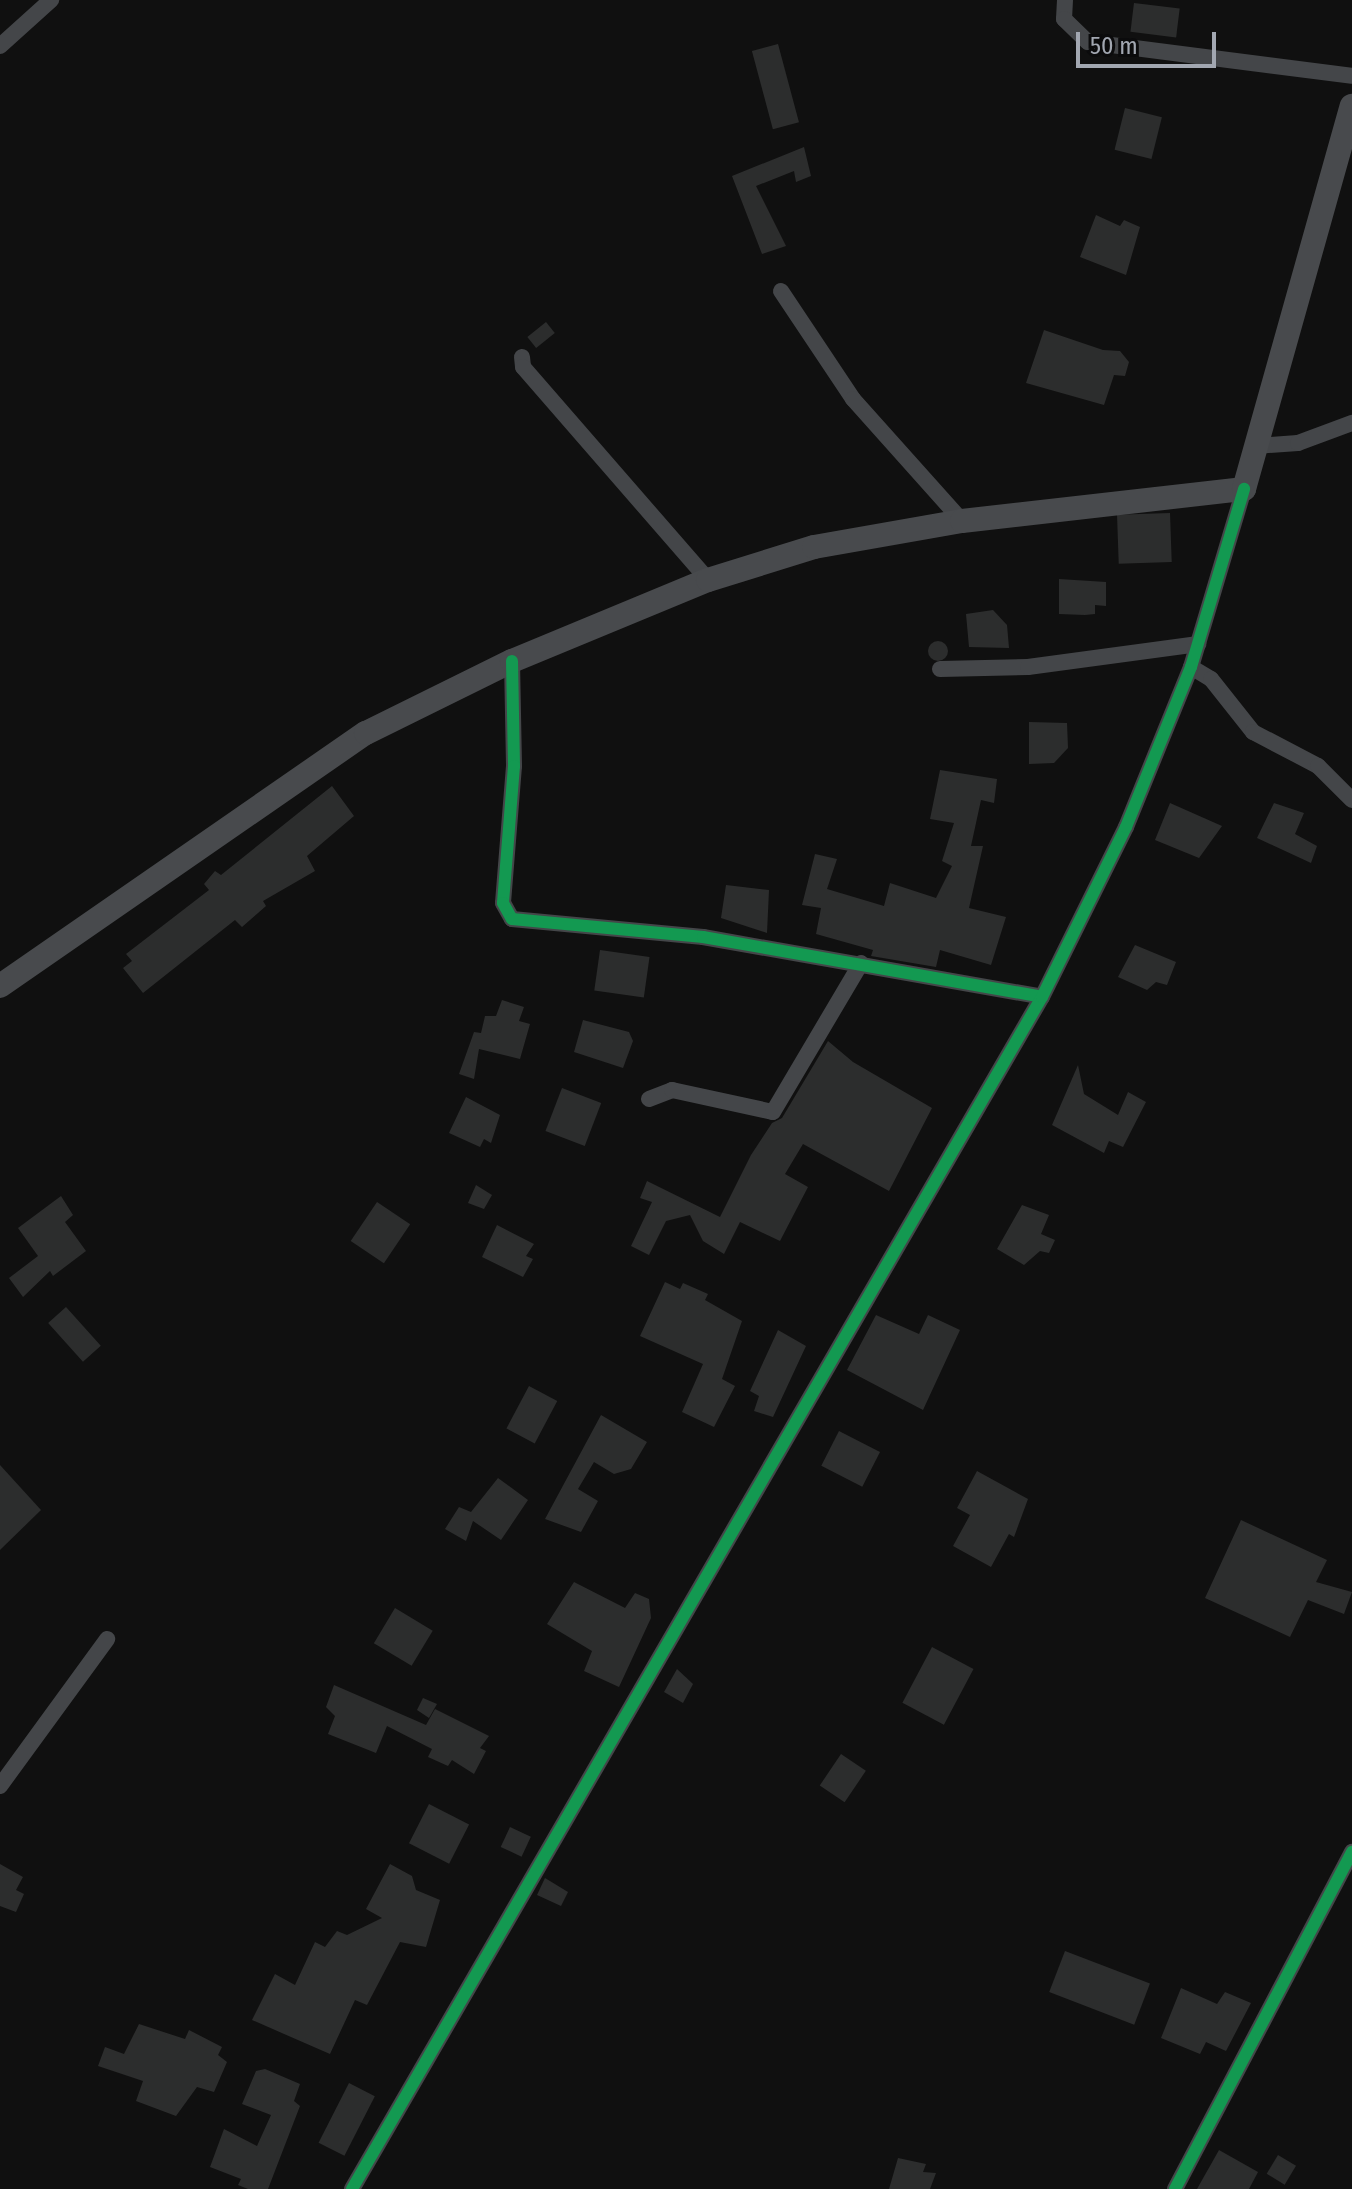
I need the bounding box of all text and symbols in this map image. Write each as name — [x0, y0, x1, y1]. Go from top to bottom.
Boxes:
scale bar — [1080, 16, 1220, 66]
text: 50 m — [1090, 32, 1138, 60]

